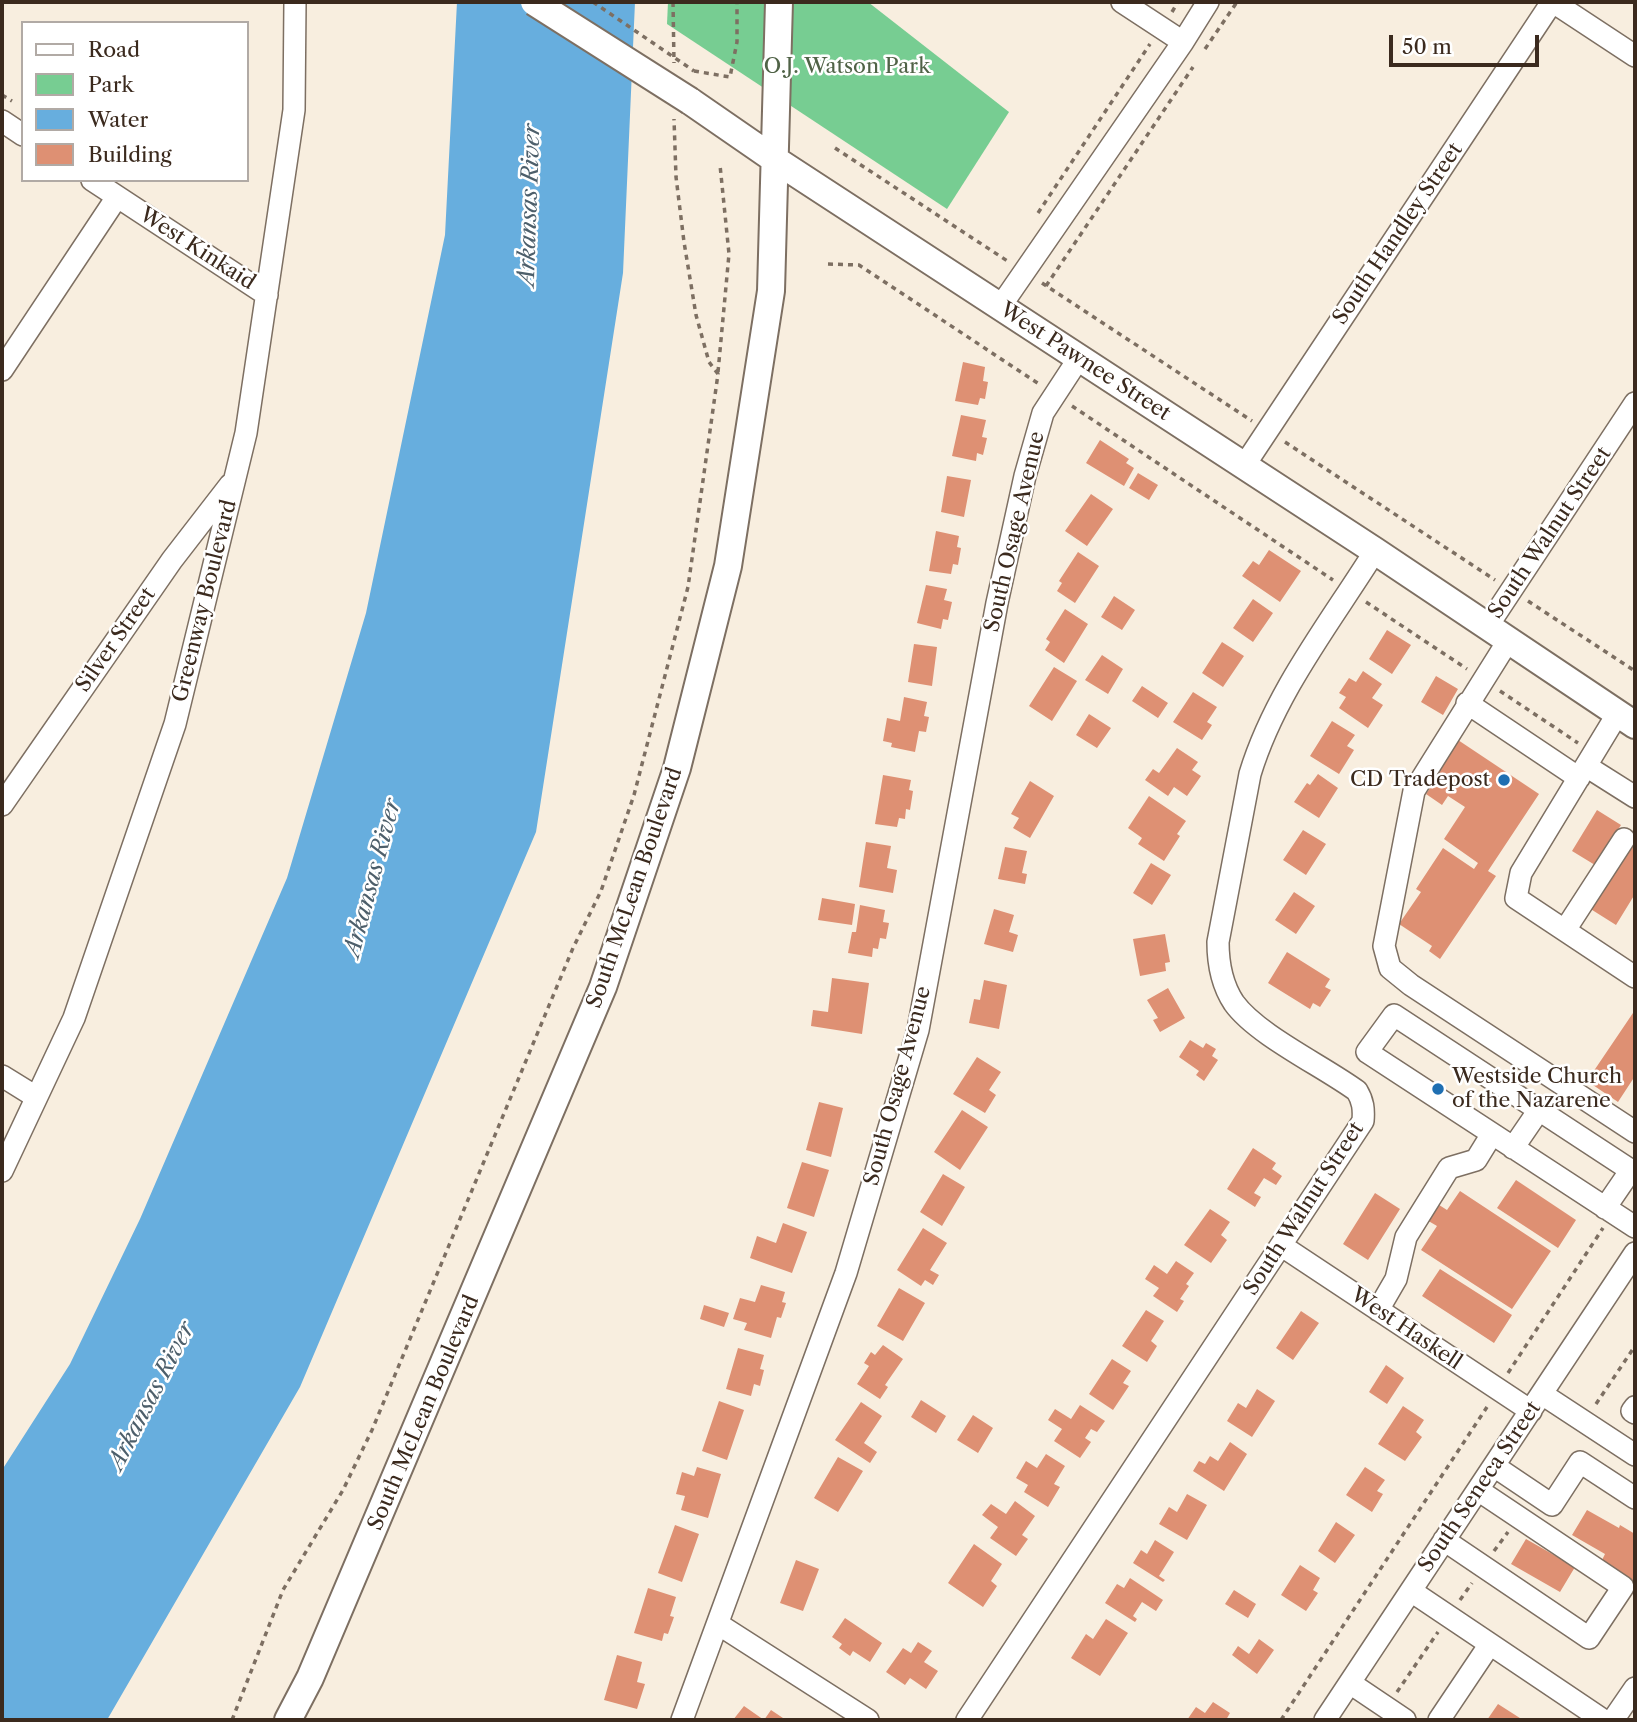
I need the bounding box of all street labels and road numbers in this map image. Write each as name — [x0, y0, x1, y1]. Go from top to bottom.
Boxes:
street label: South Handley Street — [1328, 138, 1468, 330]
street label: West Kinkaid — [134, 202, 260, 296]
street label: West Pawnee Street — [995, 297, 1175, 427]
street label: South Osage Avenue — [980, 429, 1050, 635]
street label: South Walnut Street — [1483, 442, 1617, 624]
street label: Greenway Boulevard — [168, 497, 242, 705]
street label: Silver Street — [71, 583, 161, 697]
street label: South McLean Boulevard — [582, 764, 688, 1012]
street label: South Osage Avenue — [859, 984, 937, 1188]
street label: South Walnut Street — [1239, 1118, 1369, 1300]
street label: West Haskell — [1346, 1283, 1466, 1375]
street label: South McLean Boulevard — [363, 1292, 485, 1534]
street label: South Seneca Street — [1413, 1397, 1547, 1577]

